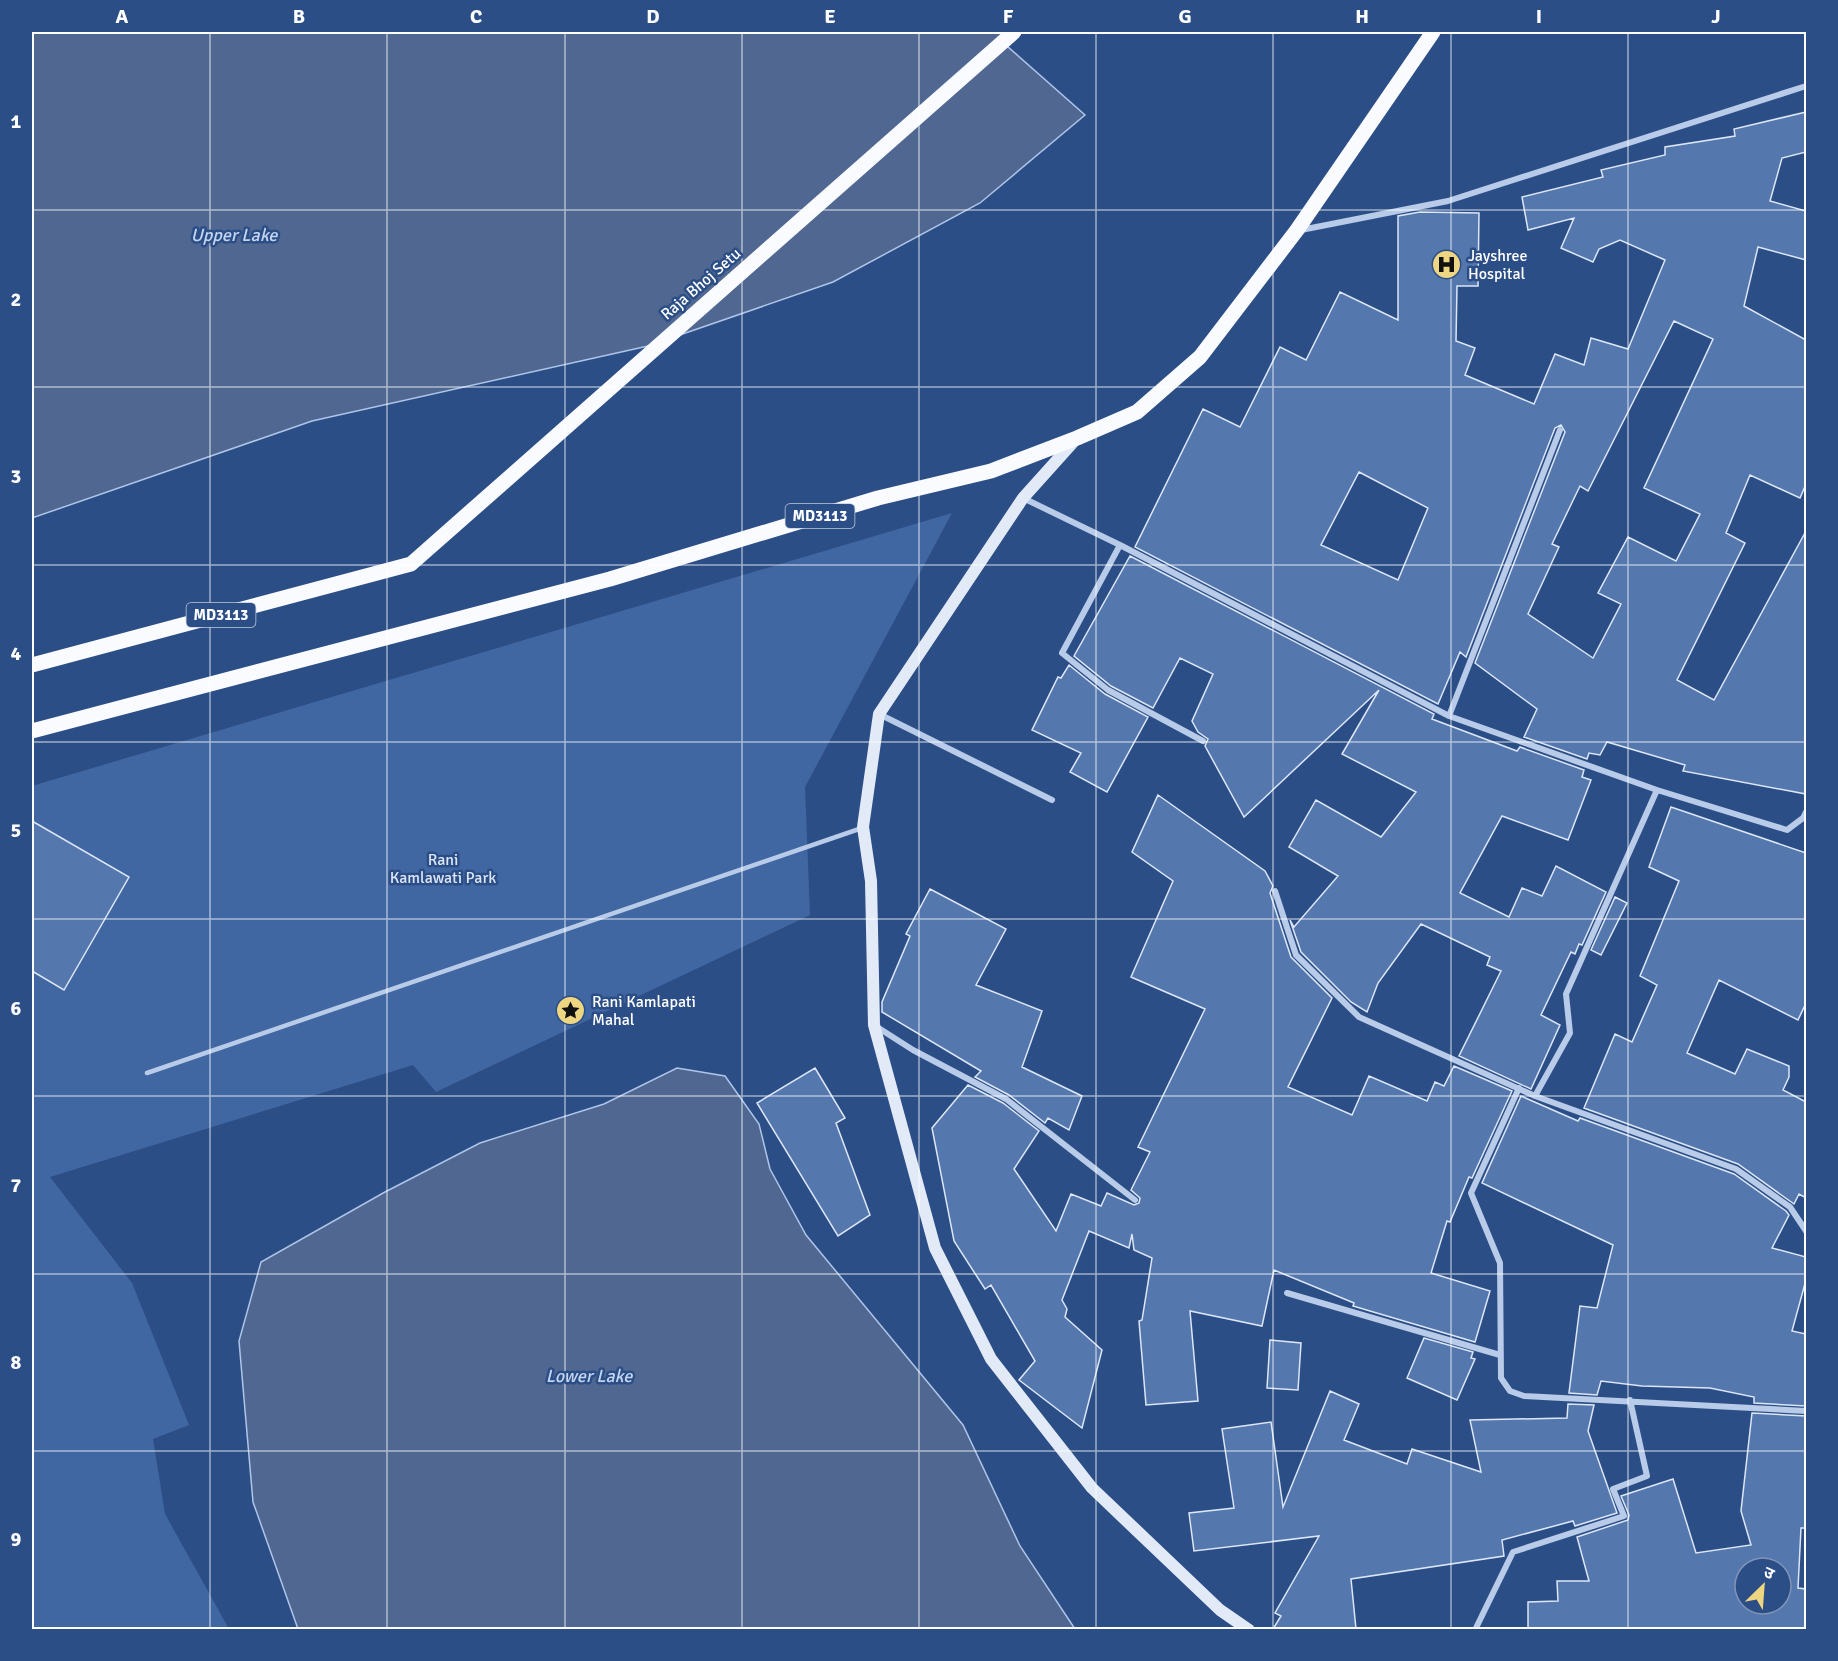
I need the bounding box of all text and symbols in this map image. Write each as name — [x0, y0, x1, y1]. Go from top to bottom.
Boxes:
text: A — [116, 4, 129, 29]
text: B — [293, 4, 305, 29]
text: C — [470, 4, 482, 29]
text: D — [646, 4, 660, 29]
text: E — [824, 4, 836, 29]
text: F — [1003, 4, 1014, 29]
text: G — [1178, 4, 1192, 29]
text: H — [1355, 4, 1369, 29]
text: I — [1536, 4, 1542, 29]
text: J — [1711, 4, 1721, 29]
text: 1 — [11, 109, 22, 134]
water label: Upper Lake — [191, 224, 278, 246]
street label: Raja Bhoj Setu — [657, 244, 745, 324]
place label: Jayshree Hospital — [1468, 246, 1527, 284]
hospital icon: Jayshree Hospital — [1431, 249, 1463, 281]
text: 2 — [11, 287, 21, 312]
text: 3 — [11, 464, 21, 489]
road number: MD3113 — [786, 504, 854, 528]
road number: MD3113 — [186, 603, 256, 627]
text: 4 — [11, 641, 22, 666]
text: 5 — [11, 818, 21, 843]
park label: Rani Kamlawati Park — [390, 850, 496, 888]
place label: Rani Kamlapati Mahal — [592, 992, 696, 1030]
place icon: Rani Kamlapati Mahal — [555, 995, 587, 1027]
text: 6 — [11, 996, 22, 1021]
text: 7 — [11, 1173, 22, 1198]
text: 8 — [11, 1350, 22, 1375]
water label: Lower Lake — [546, 1365, 633, 1387]
text: 9 — [11, 1527, 22, 1552]
north arrow — [1733, 1556, 1793, 1616]
text: उ — [1760, 1562, 1778, 1585]

